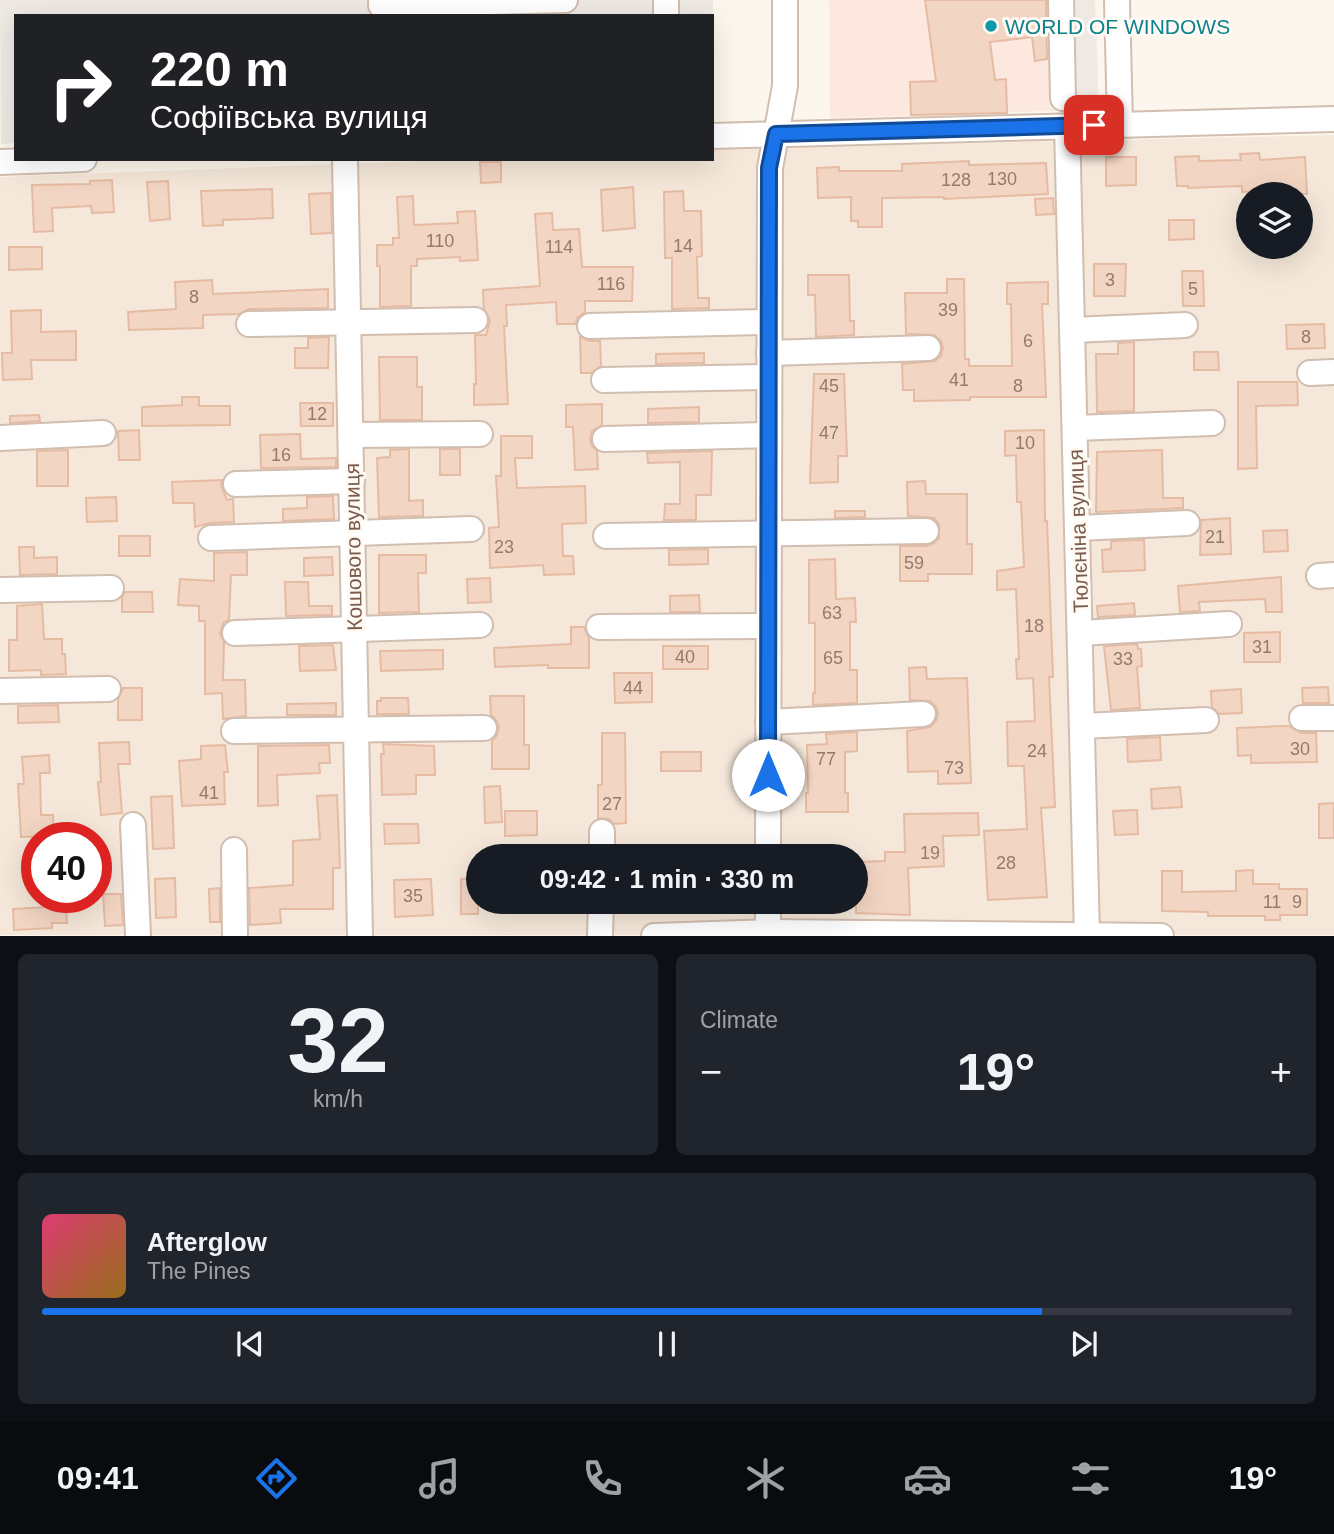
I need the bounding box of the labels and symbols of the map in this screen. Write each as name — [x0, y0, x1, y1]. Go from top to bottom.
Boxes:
place label: WORLD OF WINDOWS — [1005, 15, 1230, 38]
marker: WORLD OF WINDOWS — [983, 18, 999, 34]
pin — [1064, 95, 1124, 155]
house number: 130 — [987, 169, 1017, 189]
house number: 128 — [941, 170, 971, 190]
house number: 110 — [426, 231, 454, 251]
house number: 14 — [673, 236, 693, 256]
house number: 114 — [545, 237, 573, 257]
house number: 3 — [1105, 270, 1115, 290]
house number: 116 — [597, 274, 625, 294]
house number: 5 — [1188, 279, 1198, 299]
house number: 8 — [189, 287, 199, 307]
house number: 39 — [938, 300, 958, 320]
house number: 8 — [1301, 327, 1311, 347]
house number: 6 — [1023, 331, 1033, 351]
house number: 41 — [949, 370, 969, 390]
house number: 45 — [819, 376, 839, 396]
house number: 8 — [1013, 376, 1023, 396]
house number: 12 — [307, 404, 327, 424]
house number: 47 — [819, 423, 839, 443]
house number: 10 — [1015, 433, 1035, 453]
house number: 16 — [271, 445, 291, 465]
street label: Тюлєніна вулиця — [1064, 449, 1092, 613]
street label: Кошового вулиця — [340, 463, 366, 631]
house number: 21 — [1205, 527, 1225, 547]
house number: 23 — [494, 537, 514, 557]
house number: 59 — [904, 553, 924, 573]
house number: 63 — [822, 603, 842, 623]
house number: 18 — [1024, 616, 1044, 636]
house number: 31 — [1252, 637, 1272, 657]
house number: 40 — [675, 647, 695, 667]
house number: 65 — [823, 648, 843, 668]
house number: 33 — [1113, 649, 1133, 669]
house number: 44 — [623, 678, 643, 698]
position arrow — [731, 738, 805, 812]
house number: 30 — [1290, 739, 1310, 759]
house number: 24 — [1027, 741, 1047, 761]
house number: 77 — [816, 749, 836, 769]
house number: 73 — [944, 758, 964, 778]
house number: 41 — [199, 783, 219, 803]
house number: 27 — [602, 794, 622, 814]
speed limit sign: 40 — [21, 822, 112, 913]
house number: 19 — [920, 843, 940, 863]
house number: 28 — [996, 853, 1016, 873]
house number: 35 — [403, 886, 423, 906]
house number: 11 — [1263, 892, 1281, 912]
house number: 9 — [1292, 892, 1302, 912]

